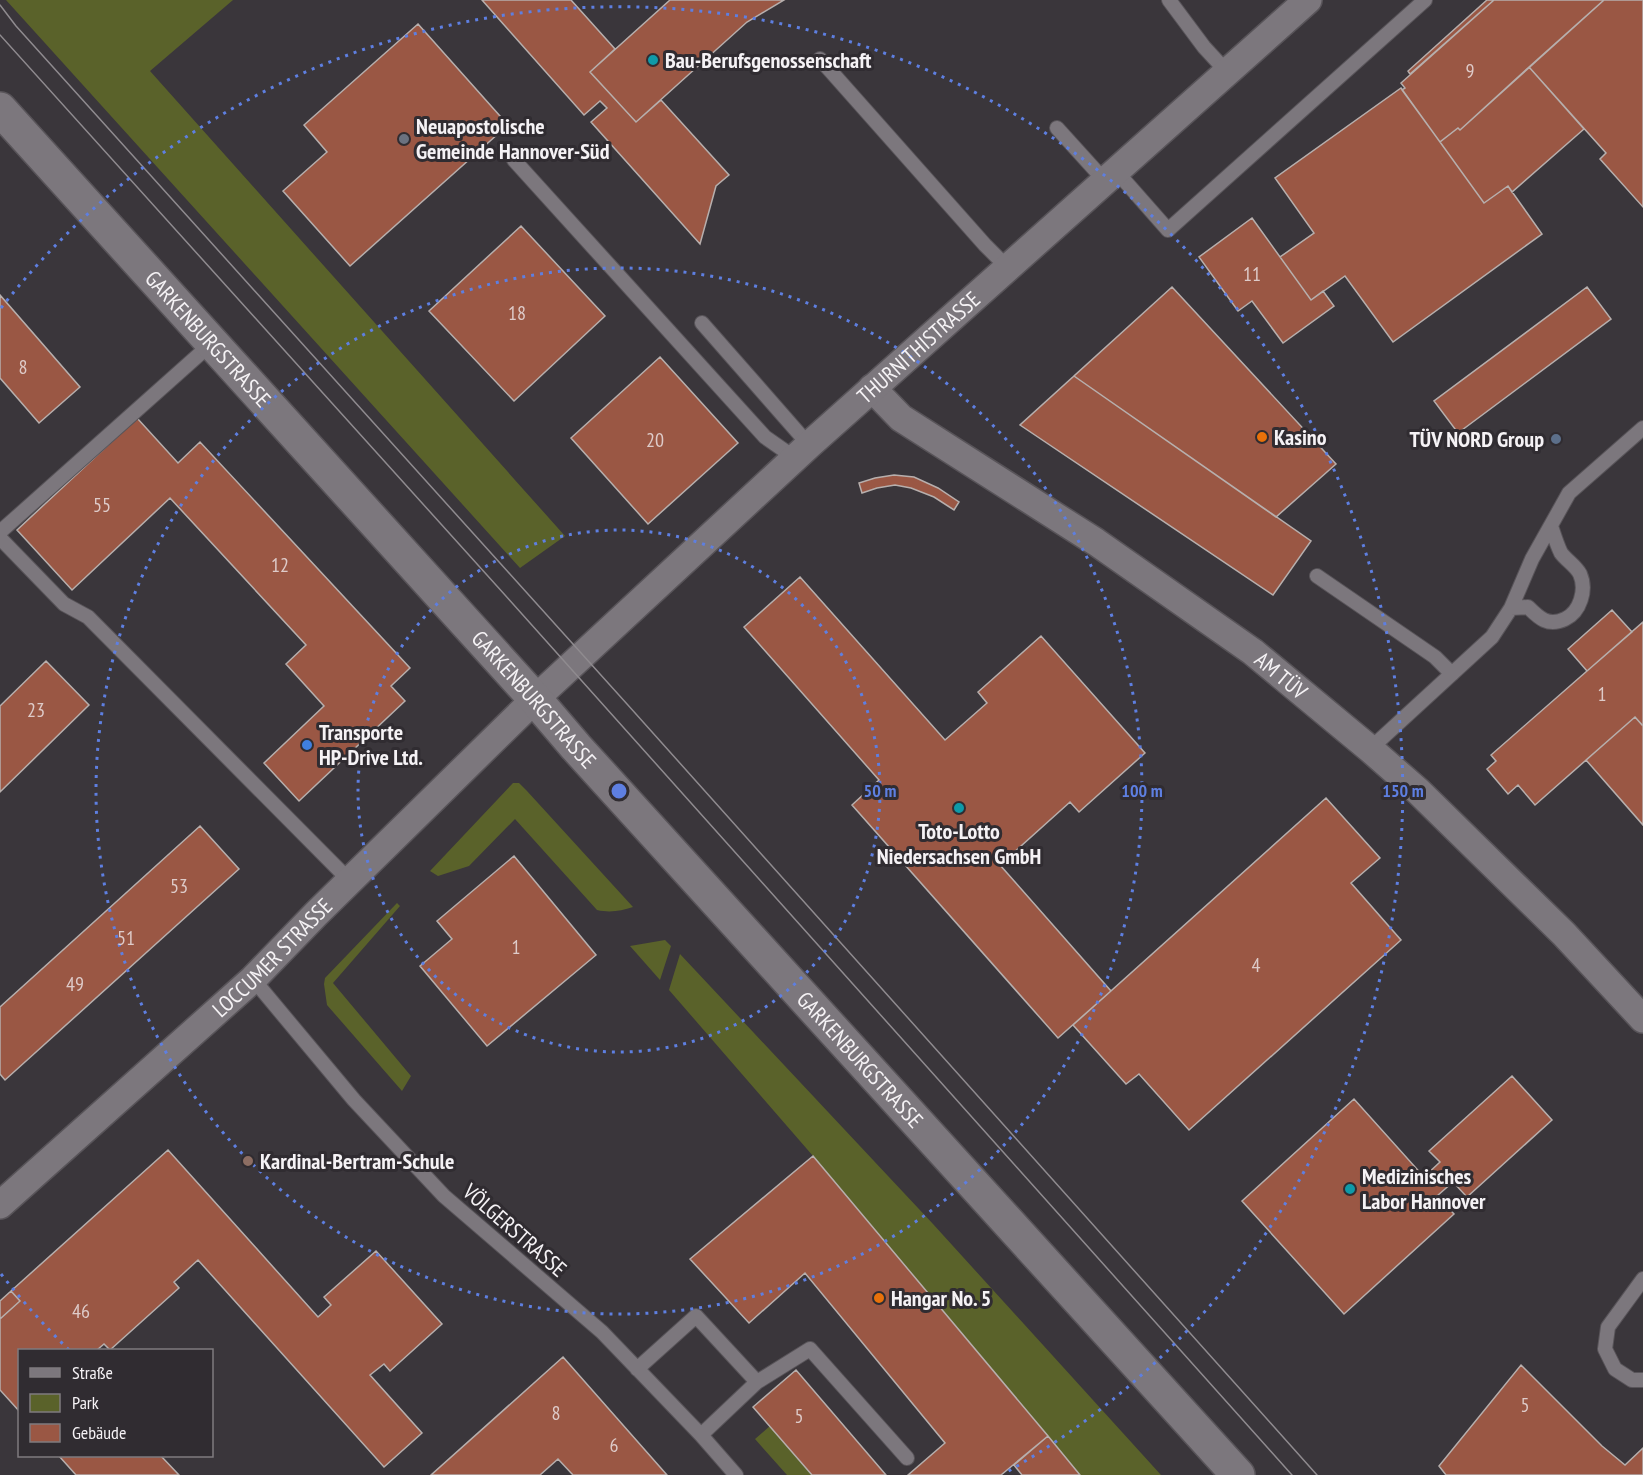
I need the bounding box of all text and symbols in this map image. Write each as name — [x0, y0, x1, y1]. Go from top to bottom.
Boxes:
place label: Bau-Berufsgenossenschaft — [665, 46, 872, 74]
marker: Bau-Berufsgenossenschaft — [646, 53, 660, 67]
house number: 9 — [1466, 58, 1475, 84]
place label: Neuapostolische Gemeinde Hannover-Süd — [416, 112, 610, 165]
marker: Neuapostolische Gemeinde Hannover-Süd — [397, 132, 411, 146]
house number: 11 — [1243, 261, 1261, 287]
street label: GARKENBURGSTRASSE — [139, 265, 277, 413]
street label: THURNITHISTRASSE — [851, 285, 986, 410]
house number: 18 — [508, 300, 526, 326]
house number: 8 — [19, 354, 28, 380]
place label: Kasino — [1274, 423, 1327, 451]
place label: TÜV NORD Group — [1409, 425, 1544, 453]
house number: 20 — [646, 427, 664, 453]
marker: Kasino — [1255, 430, 1269, 444]
marker: TÜV NORD Group — [1549, 432, 1563, 446]
house number: 55 — [93, 492, 111, 518]
house number: 12 — [271, 552, 289, 578]
street label: GARKENBURGSTRASSE — [466, 625, 602, 774]
street label: AM TÜV — [1249, 645, 1314, 706]
house number: 1 — [1598, 681, 1607, 707]
house number: 23 — [27, 697, 45, 723]
place label: Transporte HP-Drive Ltd. — [319, 718, 423, 771]
marker: Transporte HP-Drive Ltd. — [300, 738, 314, 752]
text: 50 m — [864, 779, 896, 802]
text: 100 m — [1121, 779, 1163, 802]
text: 150 m — [1382, 779, 1424, 802]
centre of rings — [609, 781, 629, 801]
marker: Toto-Lotto Niedersachsen GmbH — [952, 801, 966, 815]
place label: Toto-Lotto Niedersachsen GmbH — [877, 817, 1041, 870]
house number: 53 — [170, 873, 188, 899]
street label: LOCCUMER STRASSE — [206, 892, 338, 1023]
house number: 51 — [117, 925, 135, 951]
house number: 1 — [512, 934, 521, 960]
house number: 4 — [1252, 952, 1261, 978]
house number: 49 — [66, 971, 84, 997]
street label: GARKENBURGSTRASSE — [791, 986, 929, 1134]
place label: Kardinal-Bertram-Schule — [260, 1147, 454, 1175]
marker: Kardinal-Bertram-Schule — [241, 1154, 255, 1168]
place label: Medizinisches Labor Hannover — [1362, 1162, 1486, 1215]
street label: VÖLGERSTRASSE — [457, 1177, 573, 1283]
marker: Medizinisches Labor Hannover — [1343, 1182, 1357, 1196]
place label: Hangar No. 5 — [891, 1284, 991, 1312]
marker: Hangar No. 5 — [872, 1291, 886, 1305]
house number: 46 — [72, 1298, 90, 1324]
legend — [18, 1349, 213, 1457]
text: Straße — [72, 1361, 113, 1384]
text: Park — [72, 1391, 99, 1414]
house number: 5 — [1521, 1392, 1530, 1418]
house number: 8 — [552, 1400, 561, 1426]
house number: 5 — [795, 1403, 804, 1429]
text: Gebäude — [72, 1421, 126, 1444]
house number: 6 — [610, 1432, 619, 1458]

